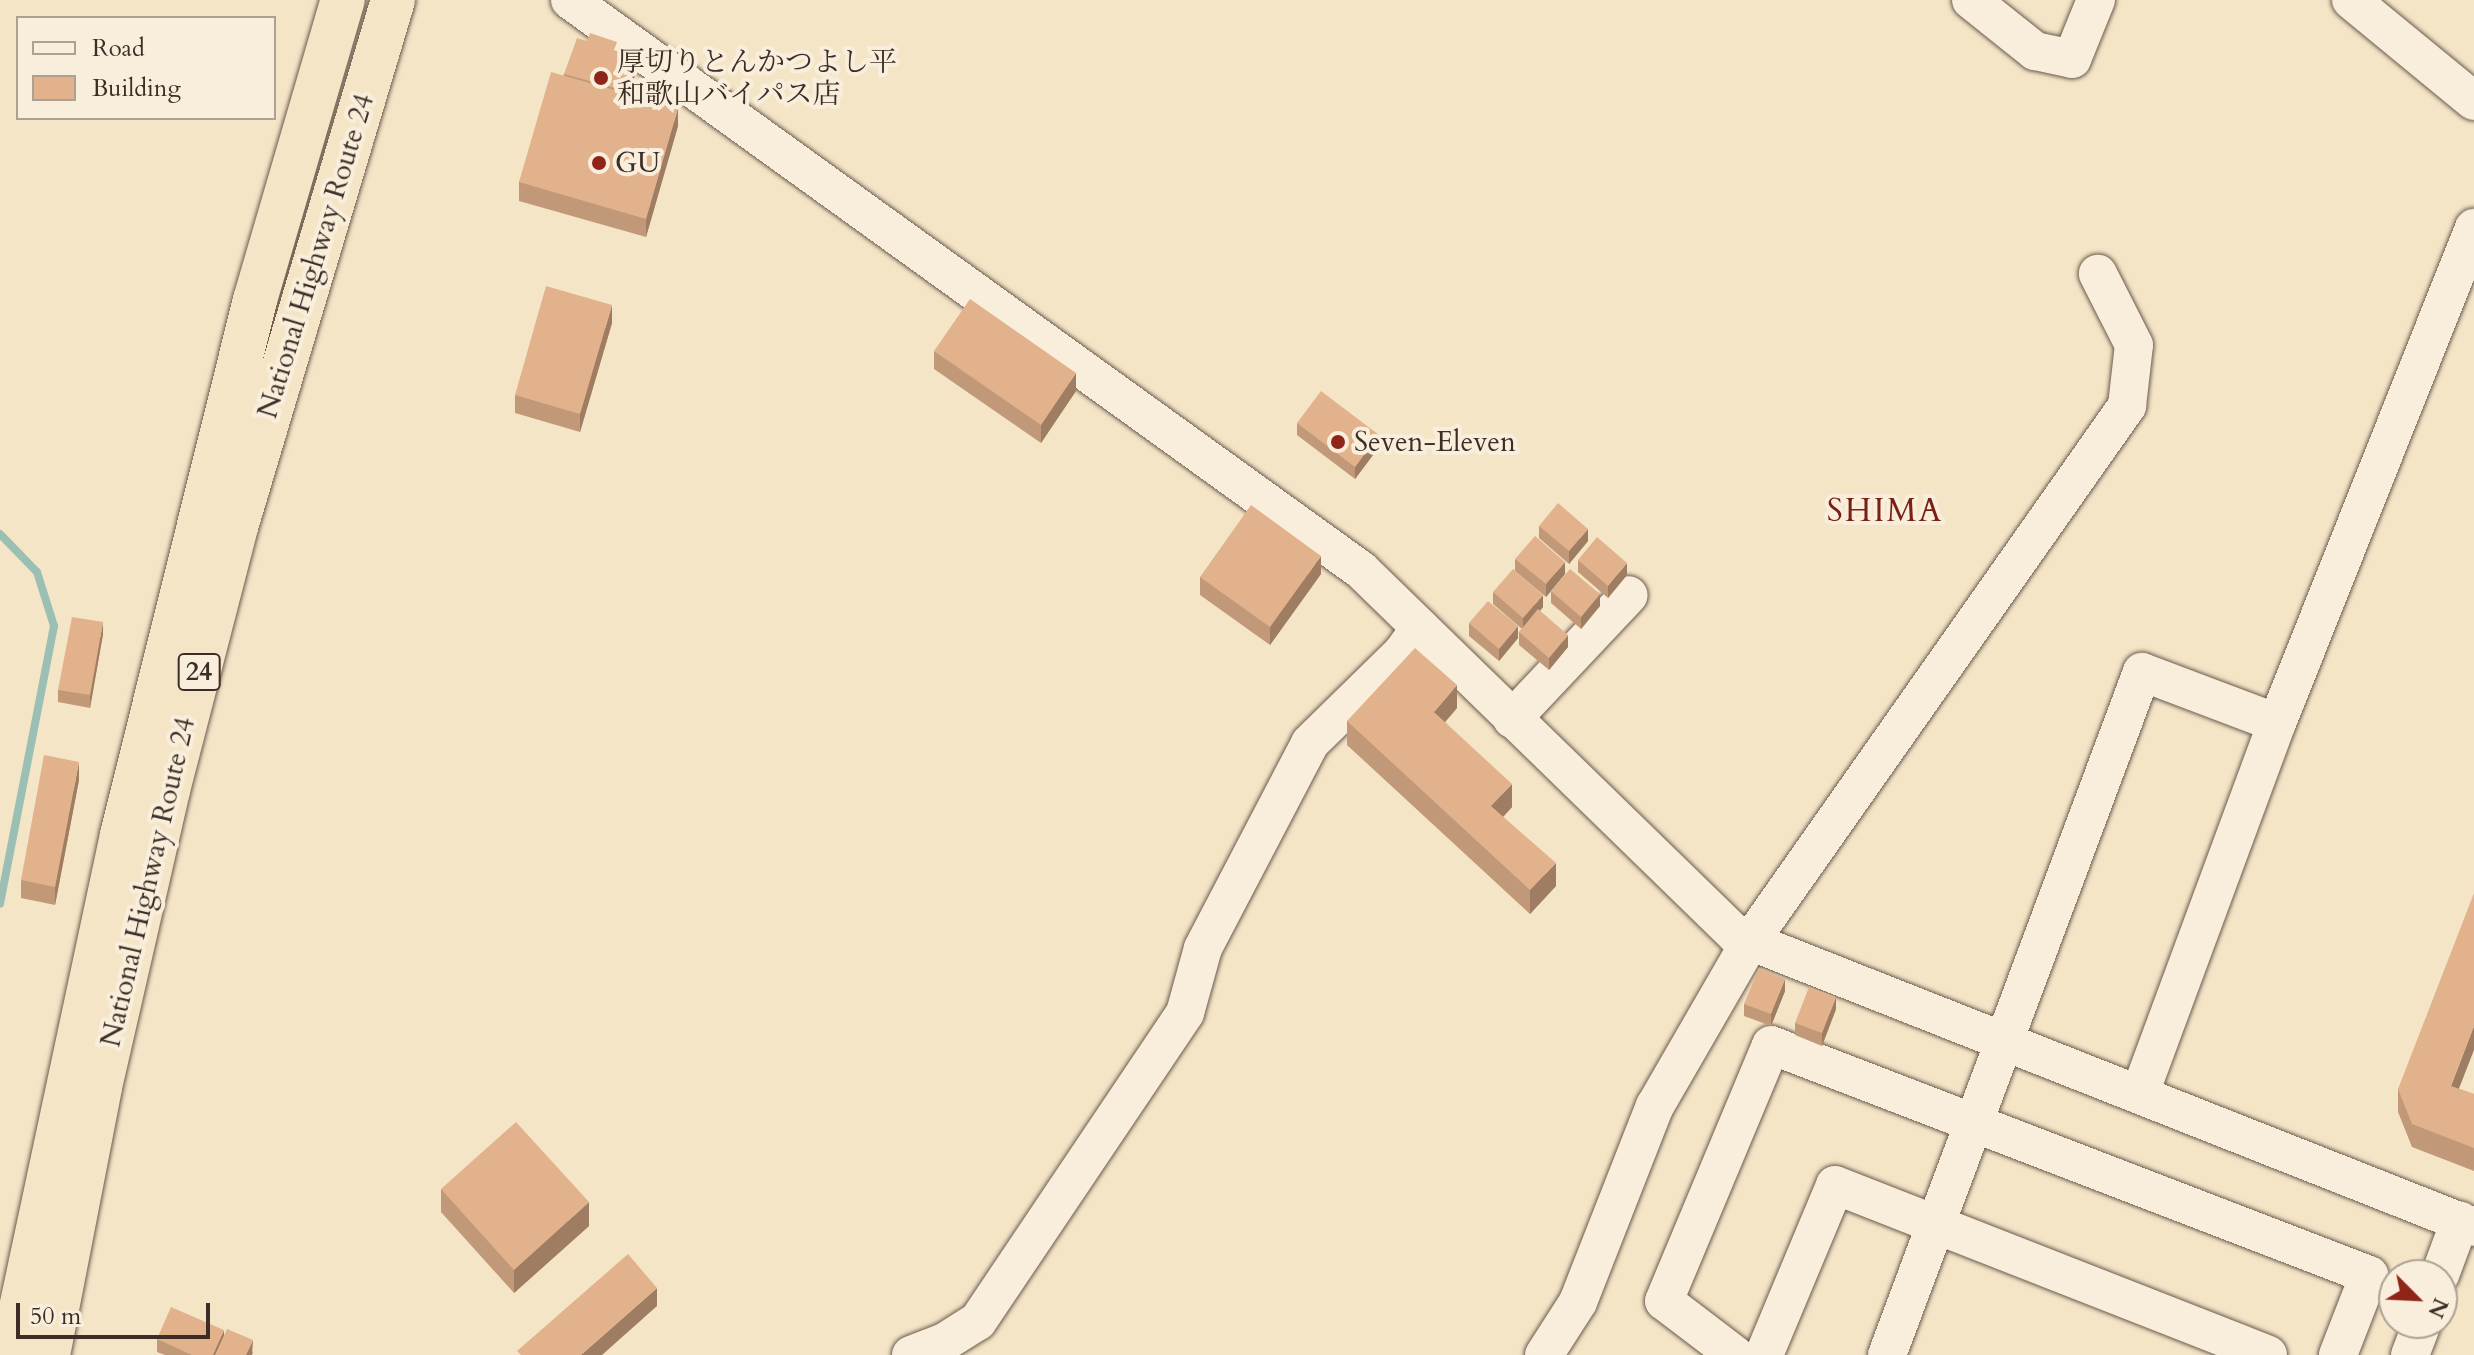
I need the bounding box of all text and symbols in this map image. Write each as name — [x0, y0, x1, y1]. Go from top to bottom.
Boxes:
legend — [16, 16, 276, 120]
text: Road — [92, 32, 145, 65]
place label: 厚切りとんかつよし平 和歌山バイパス店 — [617, 45, 897, 111]
marker: 厚切りとんかつよし平 和歌山バイパス店 — [592, 69, 610, 87]
text: Building — [92, 72, 181, 105]
street label: National Highway Route 24 — [251, 90, 381, 422]
place label: GU — [615, 146, 660, 180]
marker: GU — [590, 154, 608, 172]
place label: Seven-Eleven — [1354, 425, 1516, 459]
marker: Seven-Eleven — [1329, 433, 1347, 451]
district label: SHIMA — [1827, 492, 1943, 530]
road number: 24 — [177, 650, 221, 694]
street label: National Highway Route 24 — [94, 714, 202, 1050]
north arrow — [2378, 1259, 2458, 1339]
scale bar — [20, 1287, 214, 1337]
text: N — [2421, 1293, 2456, 1323]
text: 50 m — [30, 1300, 81, 1333]

